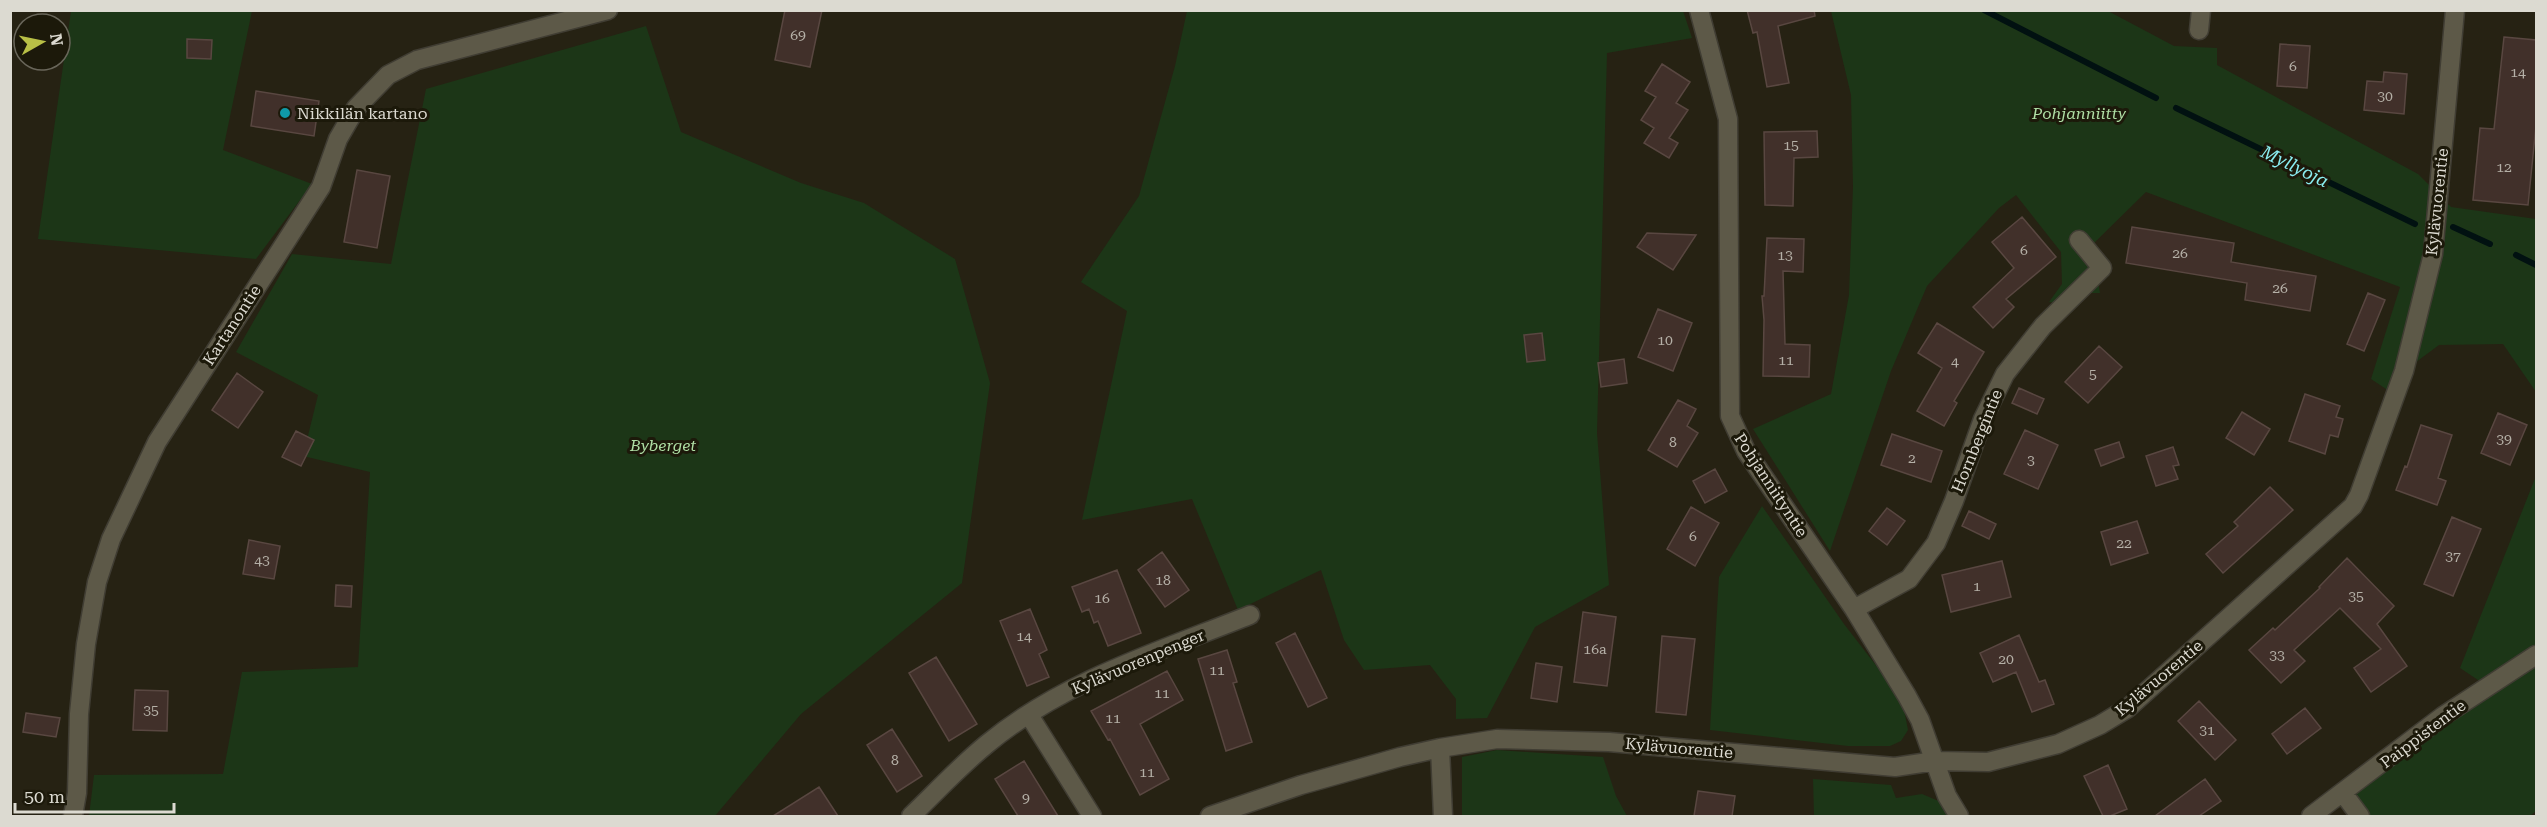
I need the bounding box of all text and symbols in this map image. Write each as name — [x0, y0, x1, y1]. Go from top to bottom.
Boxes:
north arrow — [12, 12, 72, 72]
house number: 69 — [790, 27, 806, 43]
text: N — [46, 32, 67, 47]
house number: 6 — [2289, 58, 2297, 74]
house number: 14 — [2510, 64, 2526, 80]
house number: 30 — [2377, 88, 2393, 104]
place label: Nikkilän kartano — [297, 104, 428, 123]
park label: Pohjanniitty — [2031, 104, 2127, 123]
marker: Nikkilän kartano — [278, 106, 292, 120]
house number: 15 — [1783, 137, 1799, 153]
water label: Myllyoja — [2257, 140, 2332, 191]
street label: Kylävuorentie — [2422, 147, 2452, 257]
house number: 12 — [2496, 159, 2512, 175]
house number: 6 — [2020, 242, 2028, 258]
house number: 26 — [2172, 245, 2188, 261]
house number: 13 — [1777, 247, 1793, 263]
house number: 26 — [2272, 280, 2288, 296]
street label: Kartanontie — [199, 281, 265, 369]
house number: 10 — [1657, 332, 1673, 348]
house number: 11 — [1778, 352, 1794, 368]
house number: 4 — [1951, 353, 1959, 369]
house number: 5 — [2089, 366, 2097, 382]
street label: Hornbergintie — [1948, 387, 2006, 495]
street label: Pohjanniityntie — [1730, 429, 1812, 541]
house number: 39 — [2496, 431, 2512, 447]
house number: 8 — [1669, 434, 1677, 450]
park label: Byberget — [629, 436, 696, 455]
house number: 2 — [1908, 450, 1916, 466]
house number: 3 — [2027, 452, 2035, 468]
house number: 6 — [1689, 528, 1697, 544]
house number: 22 — [2116, 535, 2132, 551]
house number: 37 — [2445, 548, 2461, 564]
house number: 43 — [254, 552, 270, 568]
house number: 18 — [1155, 572, 1171, 588]
house number: 1 — [1973, 578, 1981, 594]
house number: 35 — [2348, 588, 2364, 604]
house number: 16 — [1094, 590, 1110, 606]
street label: Kylävuorenpenger — [1069, 625, 1207, 698]
house number: 14 — [1016, 628, 1032, 644]
street label: Kylävuorentie — [2111, 636, 2207, 720]
house number: 16a — [1583, 641, 1607, 657]
house number: 33 — [2269, 647, 2285, 663]
house number: 20 — [1998, 651, 2014, 667]
house number: 11 — [1209, 662, 1225, 678]
house number: 11 — [1154, 685, 1170, 701]
street label: Paippistentie — [2377, 696, 2470, 772]
house number: 35 — [143, 702, 159, 718]
house number: 11 — [1105, 710, 1121, 726]
house number: 31 — [2199, 722, 2215, 738]
street label: Kylävuorentie — [1624, 734, 1734, 762]
house number: 8 — [891, 752, 899, 768]
house number: 11 — [1139, 764, 1155, 780]
scale bar — [15, 776, 174, 814]
text: 50 m — [24, 786, 65, 807]
house number: 9 — [1022, 790, 1030, 806]

